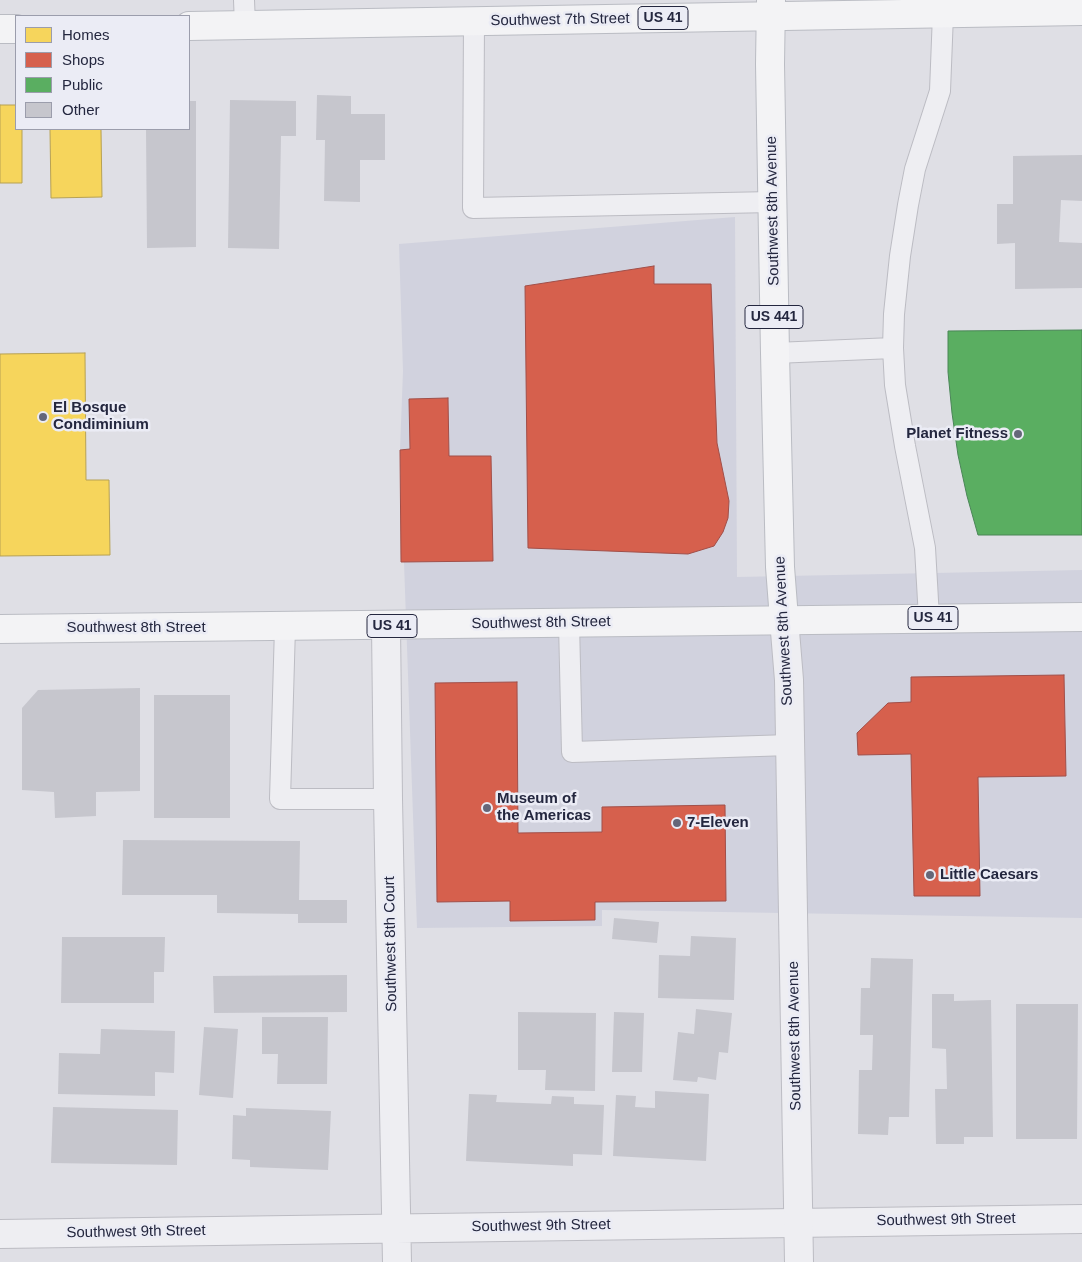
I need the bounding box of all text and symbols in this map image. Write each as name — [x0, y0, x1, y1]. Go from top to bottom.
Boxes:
road number: US 41 — [638, 7, 688, 30]
street label: Southwest 7th Street — [490, 10, 630, 30]
legend — [15, 15, 190, 130]
text: Homes — [62, 26, 110, 43]
text: Shops — [62, 51, 105, 68]
text: Public — [62, 76, 103, 93]
text: Other — [62, 101, 100, 118]
street label: Southwest 8th Avenue — [763, 136, 783, 286]
road number: US 441 — [745, 306, 803, 328]
place label: El Bosque Condiminium — [53, 399, 149, 434]
marker: El Bosque Condiminium — [37, 411, 49, 423]
place label: Planet Fitness — [906, 425, 1008, 443]
marker: Planet Fitness — [1012, 428, 1024, 440]
street label: Southwest 8th Avenue — [771, 556, 797, 706]
road number: US 41 — [908, 606, 958, 630]
street label: Southwest 8th Street — [471, 613, 611, 633]
road number: US 41 — [367, 614, 417, 638]
street label: Southwest 8th Street — [66, 619, 206, 637]
place label: Museum of the Americas — [497, 790, 591, 825]
marker: Museum of the Americas — [481, 802, 493, 814]
place label: 7-Eleven — [687, 814, 749, 832]
marker: 7-Eleven — [671, 817, 683, 829]
place label: Little Caesars — [940, 866, 1038, 884]
marker: Little Caesars — [924, 869, 936, 881]
street label: Southwest 8th Court — [381, 876, 401, 1012]
street label: Southwest 8th Avenue — [785, 961, 805, 1111]
street label: Southwest 9th Street — [876, 1210, 1016, 1230]
street label: Southwest 9th Street — [471, 1216, 611, 1236]
street label: Southwest 9th Street — [66, 1222, 206, 1242]

